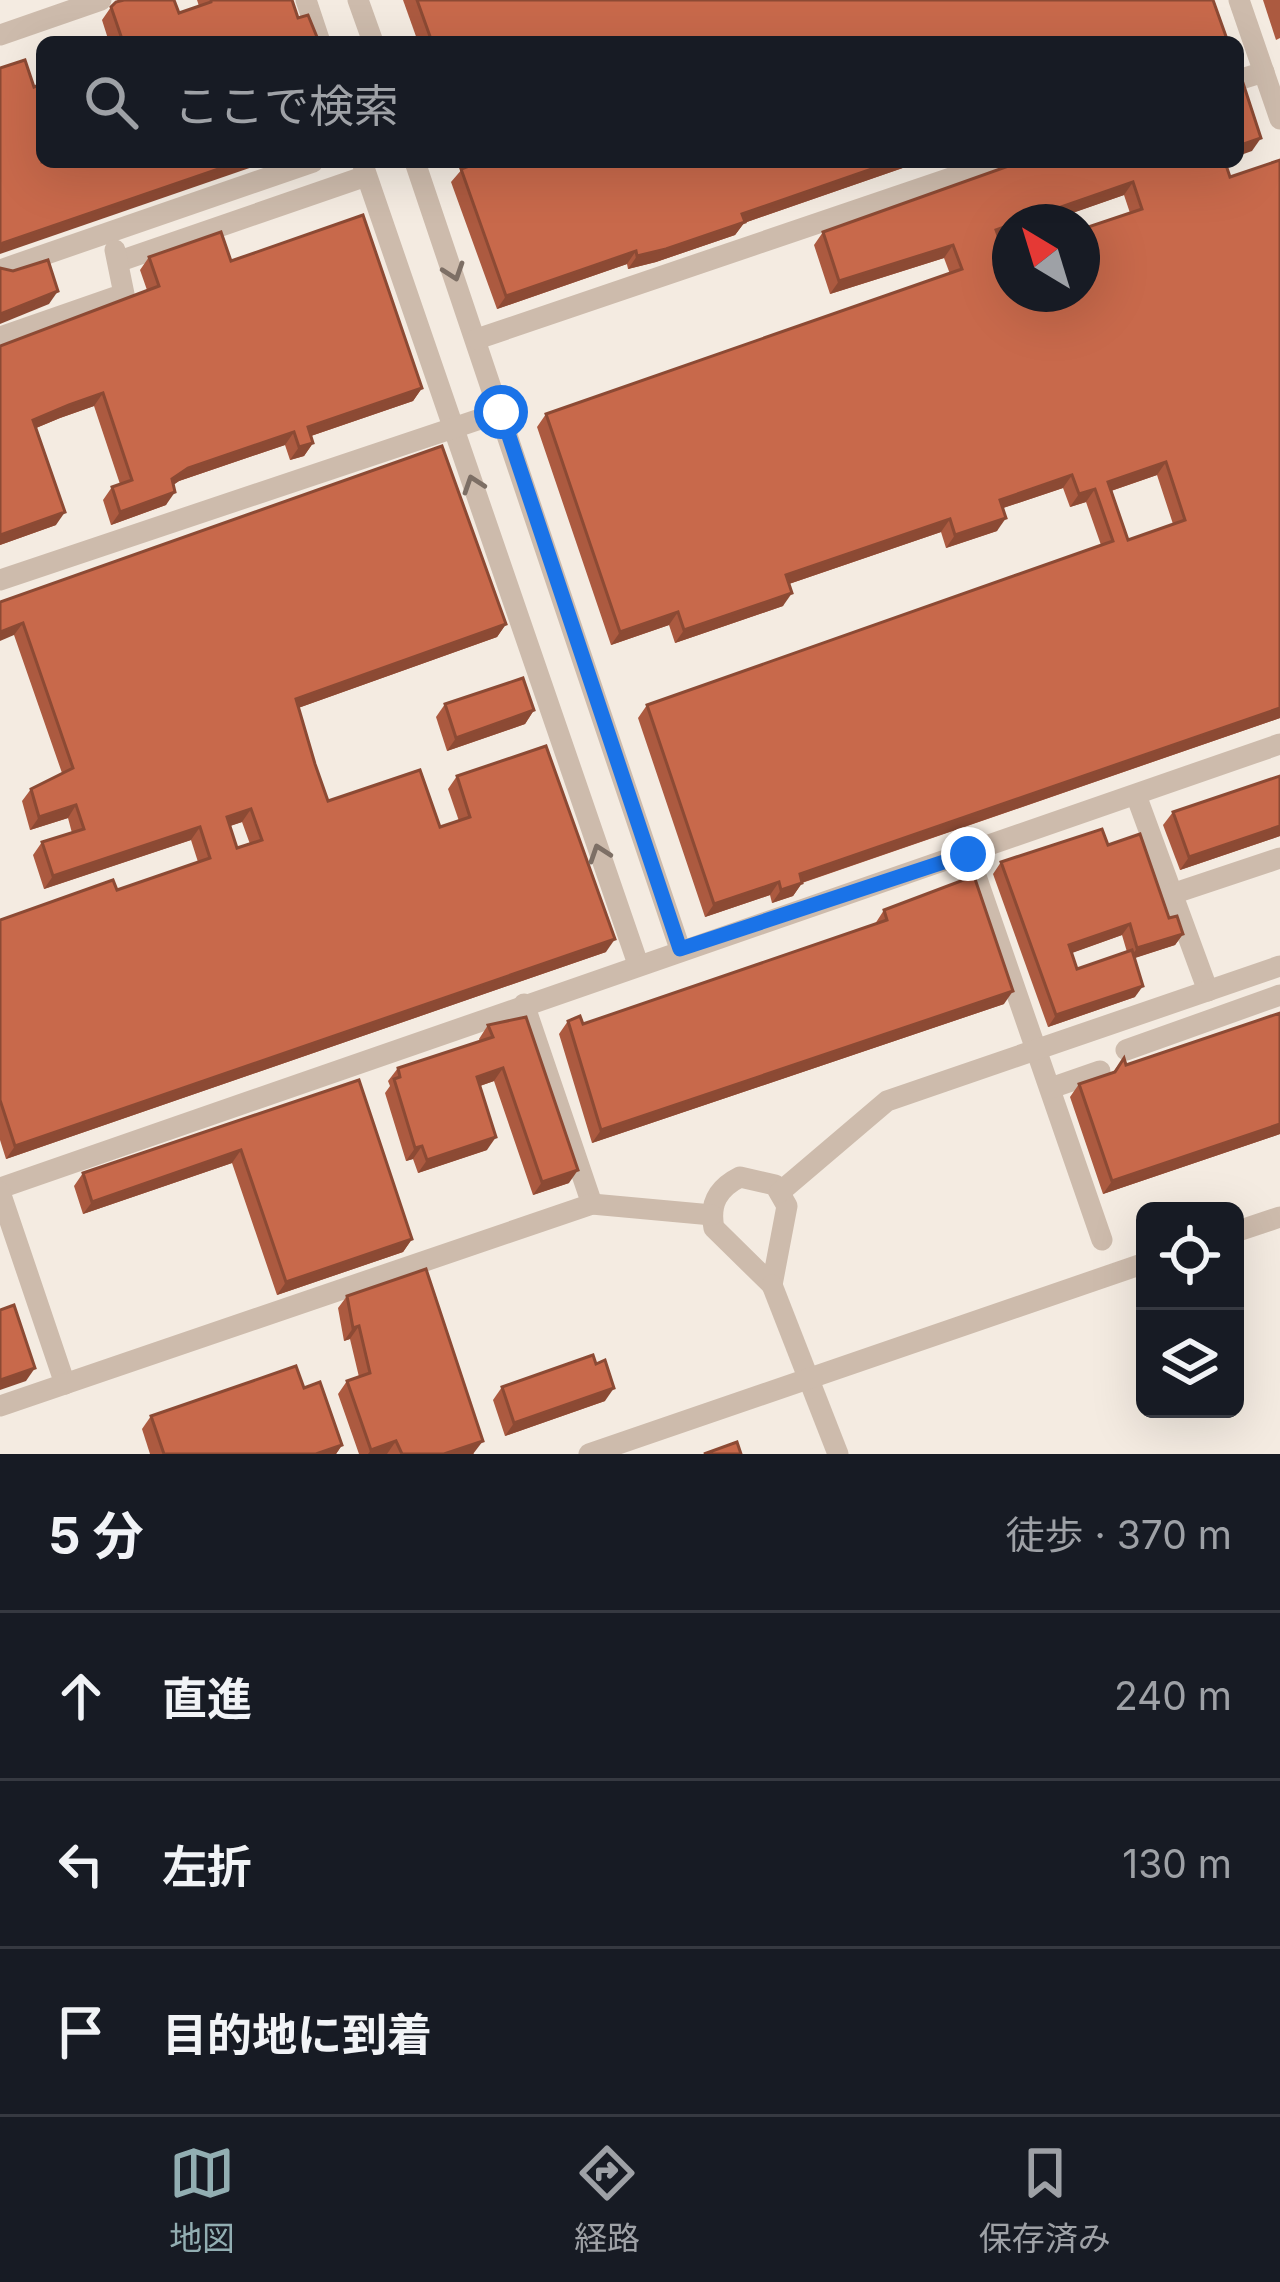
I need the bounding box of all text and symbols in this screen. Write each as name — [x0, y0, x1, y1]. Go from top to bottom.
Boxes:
search box — [36, 36, 1244, 168]
icon: search — [78, 69, 144, 135]
text: ここで検索 — [174, 78, 399, 133]
north arrow — [992, 204, 1100, 312]
one-way arrow — [440, 260, 464, 281]
route start — [474, 385, 528, 439]
one-way arrow — [462, 474, 487, 495]
route end — [941, 827, 995, 881]
one-way arrow — [589, 843, 614, 864]
map controls — [1136, 1202, 1244, 1418]
button: locate — [1136, 1202, 1244, 1310]
button: layers — [1136, 1310, 1244, 1418]
text: 5 分 — [48, 1505, 144, 1566]
text: 徒歩 · 370 m — [1006, 1511, 1232, 1558]
icon: ahead — [48, 1663, 114, 1729]
text: 直進 — [162, 1671, 252, 1726]
text: 240 m — [1114, 1672, 1232, 1719]
icon: left — [48, 1831, 114, 1897]
text: 左折 — [162, 1839, 252, 1894]
text: 130 m — [1122, 1840, 1232, 1887]
icon: arrive — [48, 1999, 114, 2065]
text: 目的地に到着 — [162, 2007, 432, 2062]
tab: 地図 — [169, 2140, 235, 2260]
tab: 経路 — [574, 2140, 640, 2260]
tab: 保存済み — [979, 2140, 1111, 2260]

